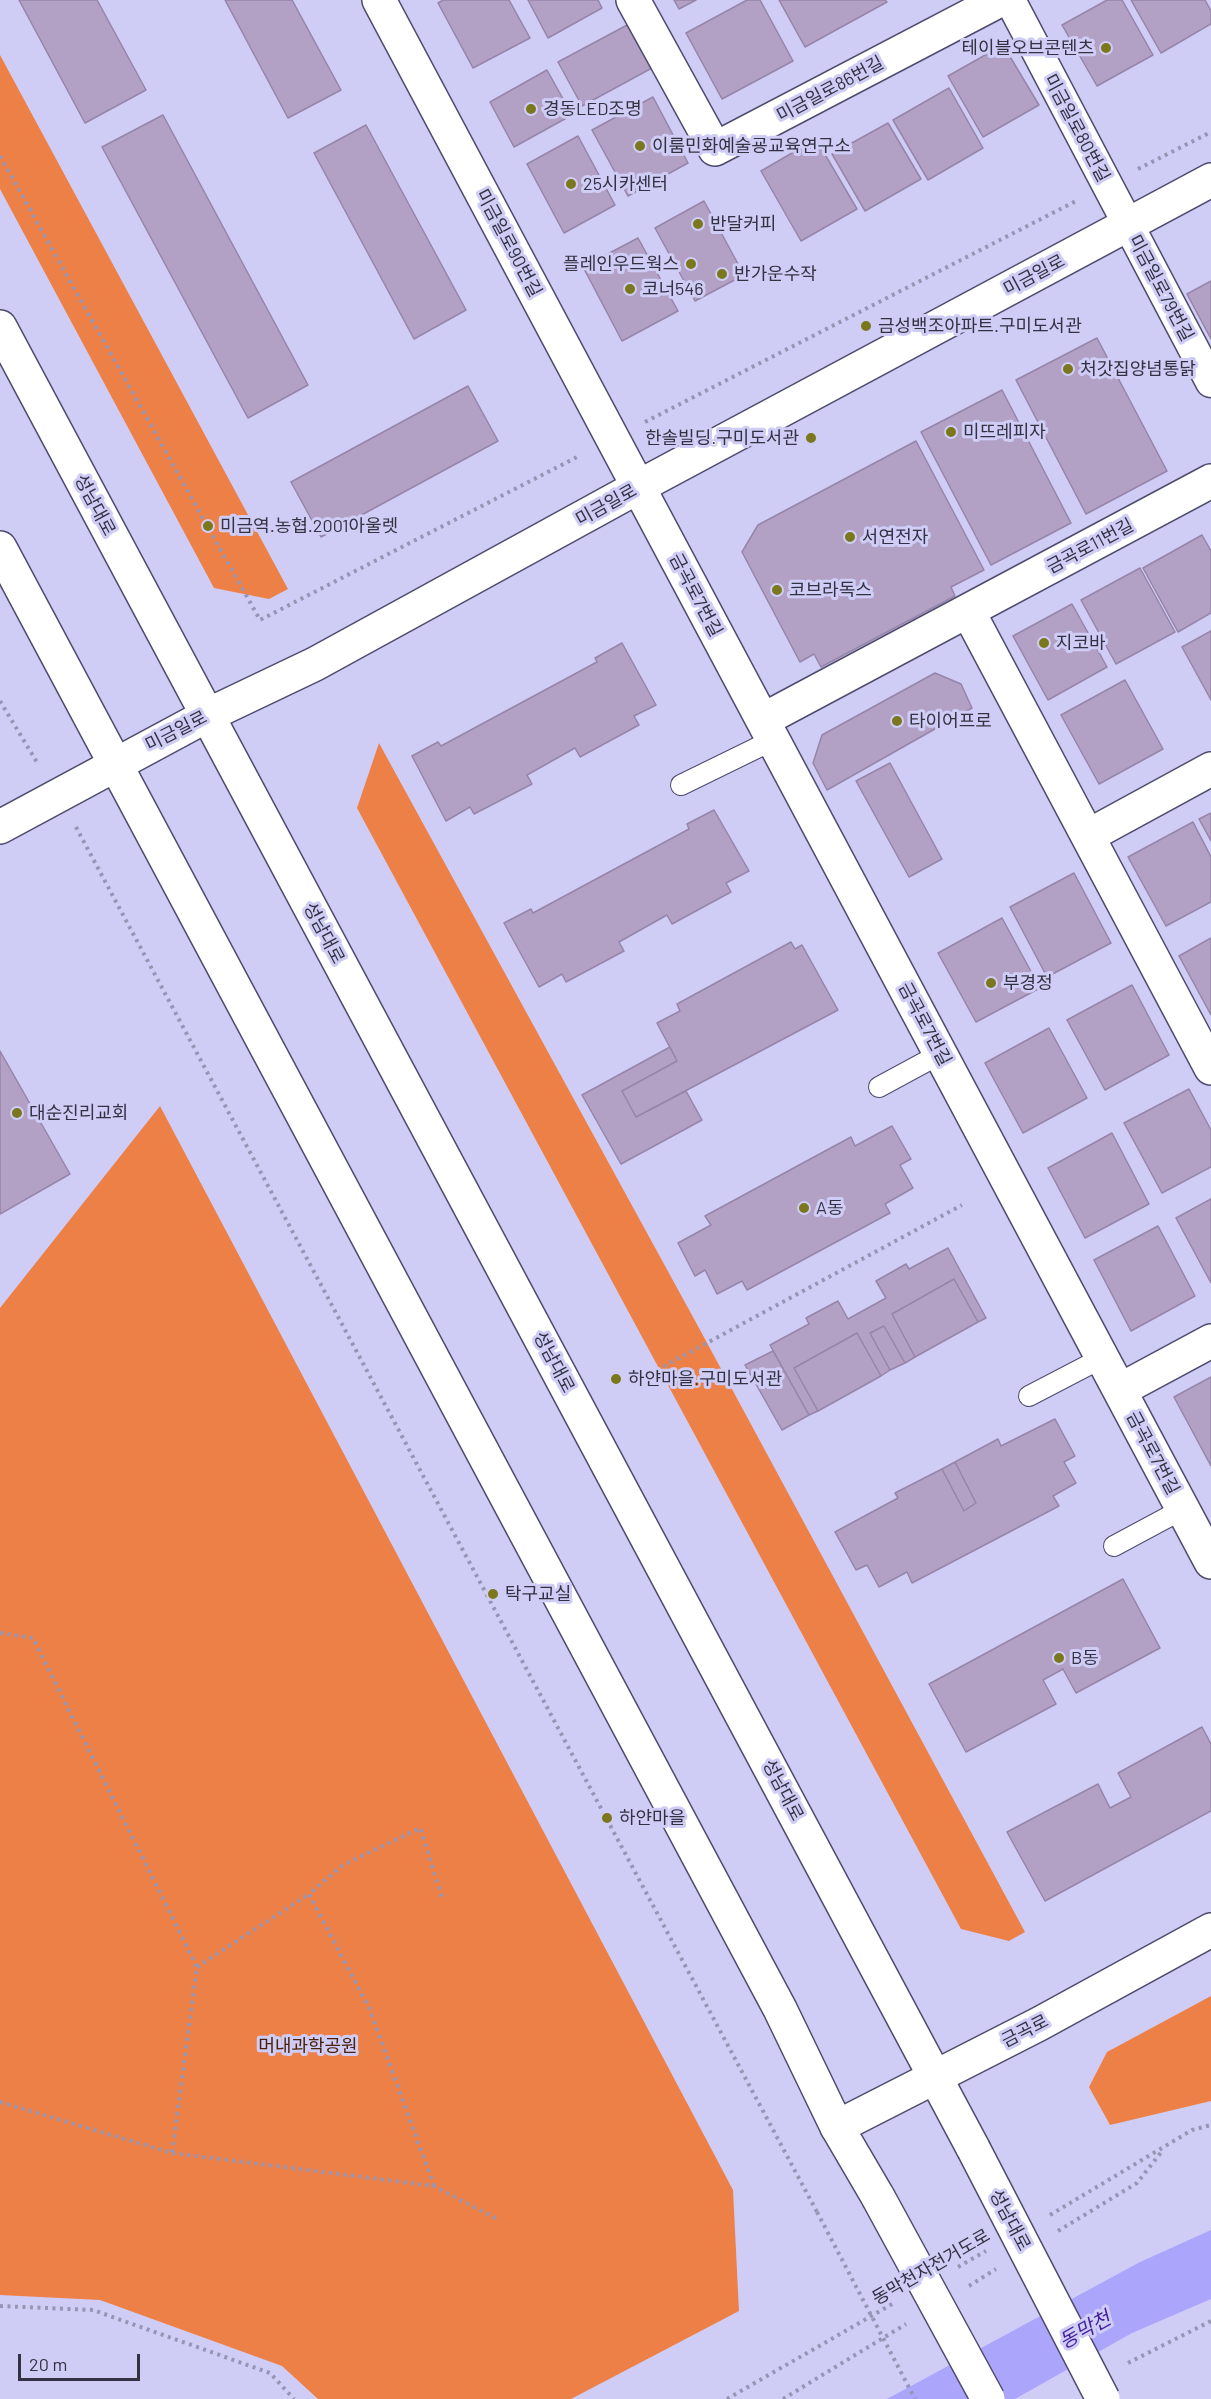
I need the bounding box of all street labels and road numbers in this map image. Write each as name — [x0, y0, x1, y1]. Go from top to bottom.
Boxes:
street label: 미금일로86번길 — [773, 52, 887, 126]
street label: 미금일로80번길 — [1040, 70, 1114, 186]
street label: 미금일로90번길 — [472, 185, 546, 301]
street label: 미금일로79번길 — [1124, 231, 1198, 345]
street label: 미금일로 — [1000, 250, 1068, 300]
street label: 성남대로 — [70, 471, 120, 539]
street label: 미금일로 — [572, 479, 640, 531]
street label: 금곡로11번길 — [1043, 514, 1137, 578]
street label: 금곡로7번길 — [665, 550, 727, 640]
street label: 미금일로 — [142, 706, 210, 756]
street label: 성남대로 — [299, 899, 349, 967]
street label: 금곡로7번길 — [894, 979, 956, 1069]
street label: 성남대로 — [529, 1328, 579, 1396]
street label: 금곡로7번길 — [1122, 1408, 1184, 1498]
street label: 성남대로 — [758, 1756, 808, 1824]
street label: 금곡로 — [998, 2010, 1052, 2052]
street label: 성남대로 — [985, 2186, 1035, 2254]
street label: 동막천자전거도로 — [868, 2225, 994, 2309]

